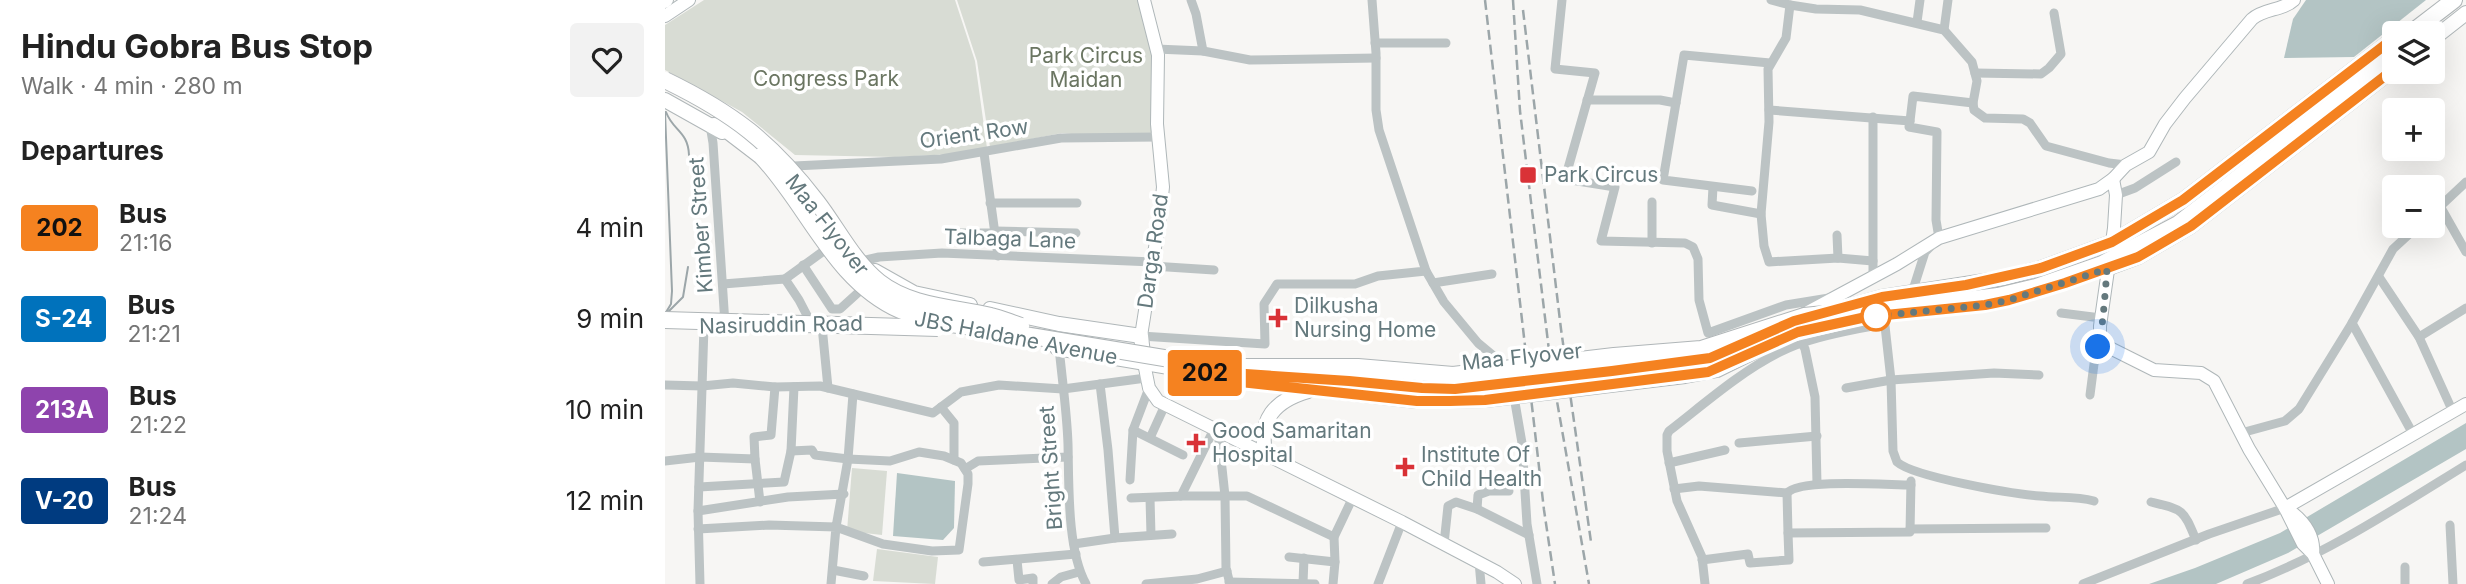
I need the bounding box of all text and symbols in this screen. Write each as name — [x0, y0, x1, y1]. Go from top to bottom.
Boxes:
map controls — [2382, 21, 2445, 238]
button: layers — [2382, 21, 2445, 84]
button: heart — [570, 23, 644, 97]
text: Hindu Gobra Bus Stop — [21, 26, 373, 66]
park label: Park Circus Maidan — [1029, 43, 1143, 92]
park label: Congress Park — [753, 66, 900, 91]
text: Walk · 4 min · 280 m — [21, 72, 243, 100]
button: + — [2382, 98, 2445, 161]
street label: Orient Row — [918, 114, 1030, 153]
text: Departures — [21, 135, 164, 166]
street label: Kimber Street — [683, 156, 718, 294]
place label: Park Circus — [1544, 162, 1658, 187]
marker: Park Circus — [1518, 165, 1538, 185]
street label: Maa Flyover — [780, 169, 875, 280]
button: − — [2382, 175, 2445, 238]
street label: Darga Road — [1132, 192, 1173, 310]
text: Bus — [119, 198, 167, 229]
text: 4 min — [575, 212, 644, 243]
text: 202 — [36, 213, 83, 242]
street label: Talbaga Lane — [943, 224, 1077, 253]
text: 21:16 — [119, 229, 173, 257]
text: Bus — [127, 289, 175, 320]
place label: Dilkusha Nursing Home — [1294, 293, 1436, 342]
unlabelled marker — [1861, 301, 1891, 331]
text: 9 min — [576, 303, 644, 334]
text: S-24 — [35, 304, 92, 333]
street label: JBS Haldane Avenue — [912, 306, 1120, 369]
marker: Dilkusha Nursing Home — [1268, 308, 1288, 328]
street label: Nasiruddin Road — [699, 311, 863, 338]
text: 21:21 — [127, 320, 181, 348]
your location — [2080, 329, 2115, 364]
street label: Maa Flyover — [1460, 338, 1584, 375]
line badge: 202 — [1165, 350, 1245, 396]
text: 202 — [1182, 358, 1228, 387]
text: Bus — [129, 380, 177, 411]
text: 10 min — [565, 394, 644, 425]
text: 213A — [35, 395, 94, 424]
street label: Bright Street — [1034, 405, 1067, 531]
text: 21:22 — [129, 411, 187, 439]
place label: Good Samaritan Hospital — [1212, 418, 1372, 467]
marker: Good Samaritan Hospital — [1186, 433, 1206, 453]
place label: Institute Of Child Health — [1421, 442, 1542, 491]
marker: Institute Of Child Health — [1395, 457, 1415, 477]
text: Bus — [129, 471, 177, 502]
text: 12 min — [566, 485, 644, 516]
text: V-20 — [35, 486, 94, 515]
text: 21:24 — [129, 502, 187, 530]

